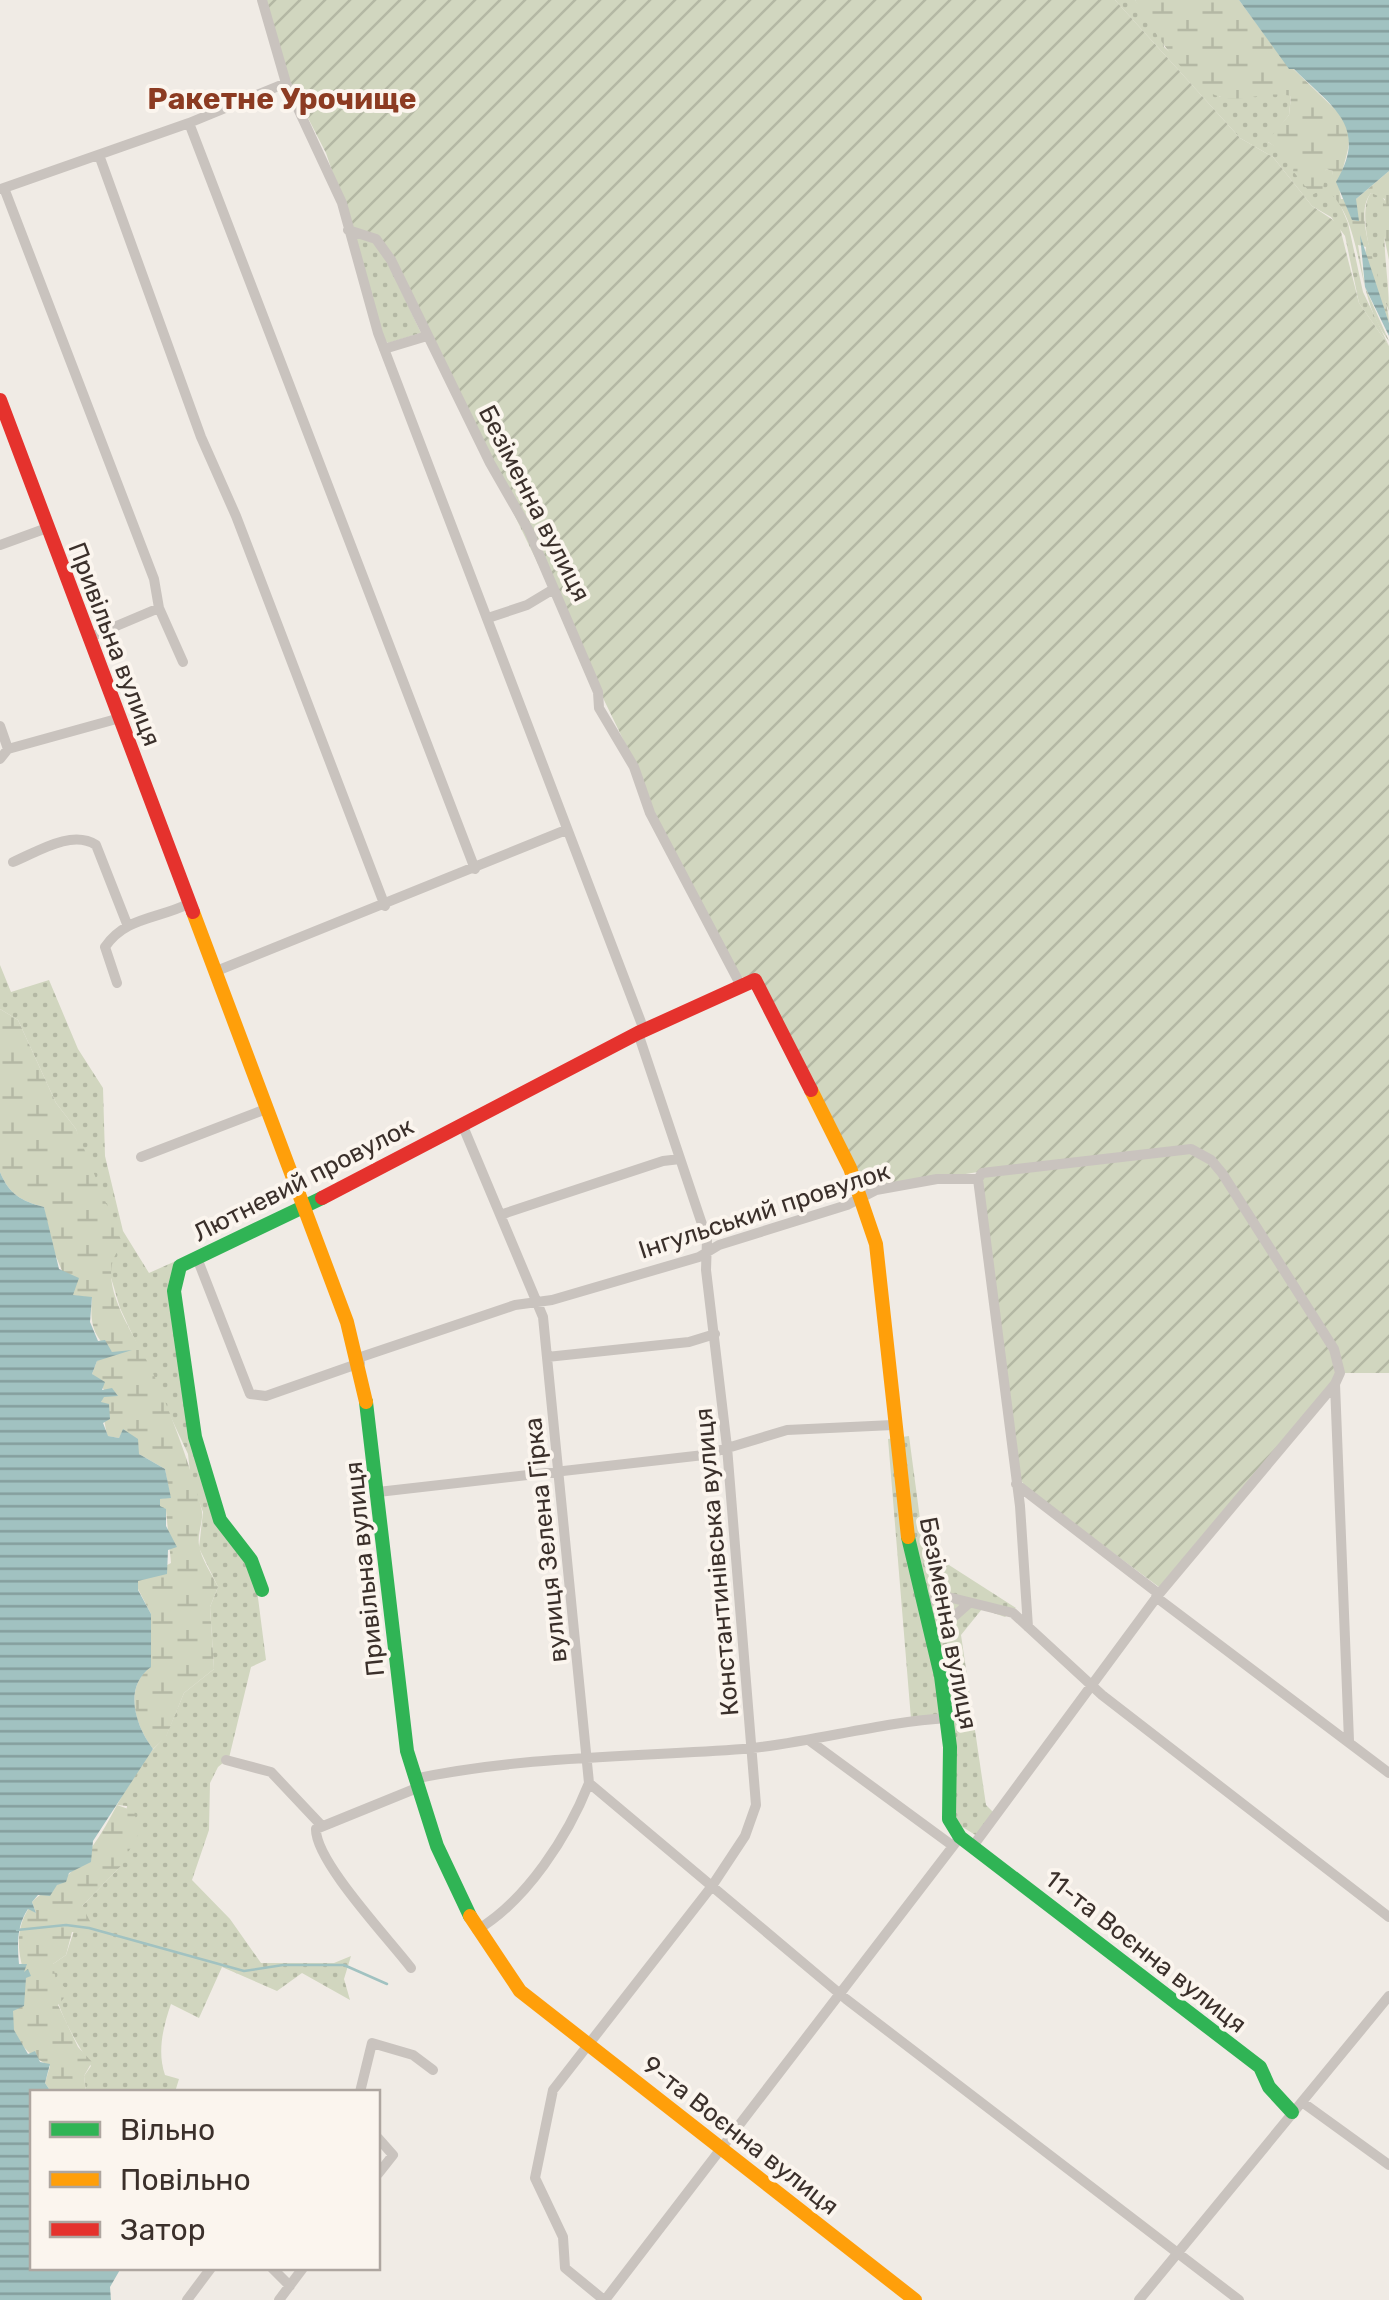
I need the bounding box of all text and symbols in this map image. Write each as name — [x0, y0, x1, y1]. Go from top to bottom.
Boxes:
district label: Ракетне Урочище — [147, 81, 417, 117]
street label: Безіменна вулиця — [473, 400, 597, 606]
street label: Привільна вулиця — [62, 538, 167, 750]
street label: Лютневий провулок — [188, 1111, 418, 1248]
street label: Інгульський провулок — [635, 1156, 893, 1265]
street label: Константинівська вулиця — [689, 1407, 744, 1717]
street label: вулиця Зелена Гірка — [518, 1416, 573, 1664]
street label: Привільна вулиця — [339, 1460, 390, 1678]
street label: Безіменна вулиця — [914, 1514, 983, 1732]
street label: 11-та Воєнна вулиця — [1039, 1864, 1252, 2039]
street label: 9-та Воєнна вулиця — [637, 2050, 844, 2221]
legend — [30, 2090, 380, 2270]
text: Вільно — [120, 2112, 215, 2148]
text: Повільно — [120, 2162, 251, 2198]
text: Затор — [120, 2212, 206, 2248]

